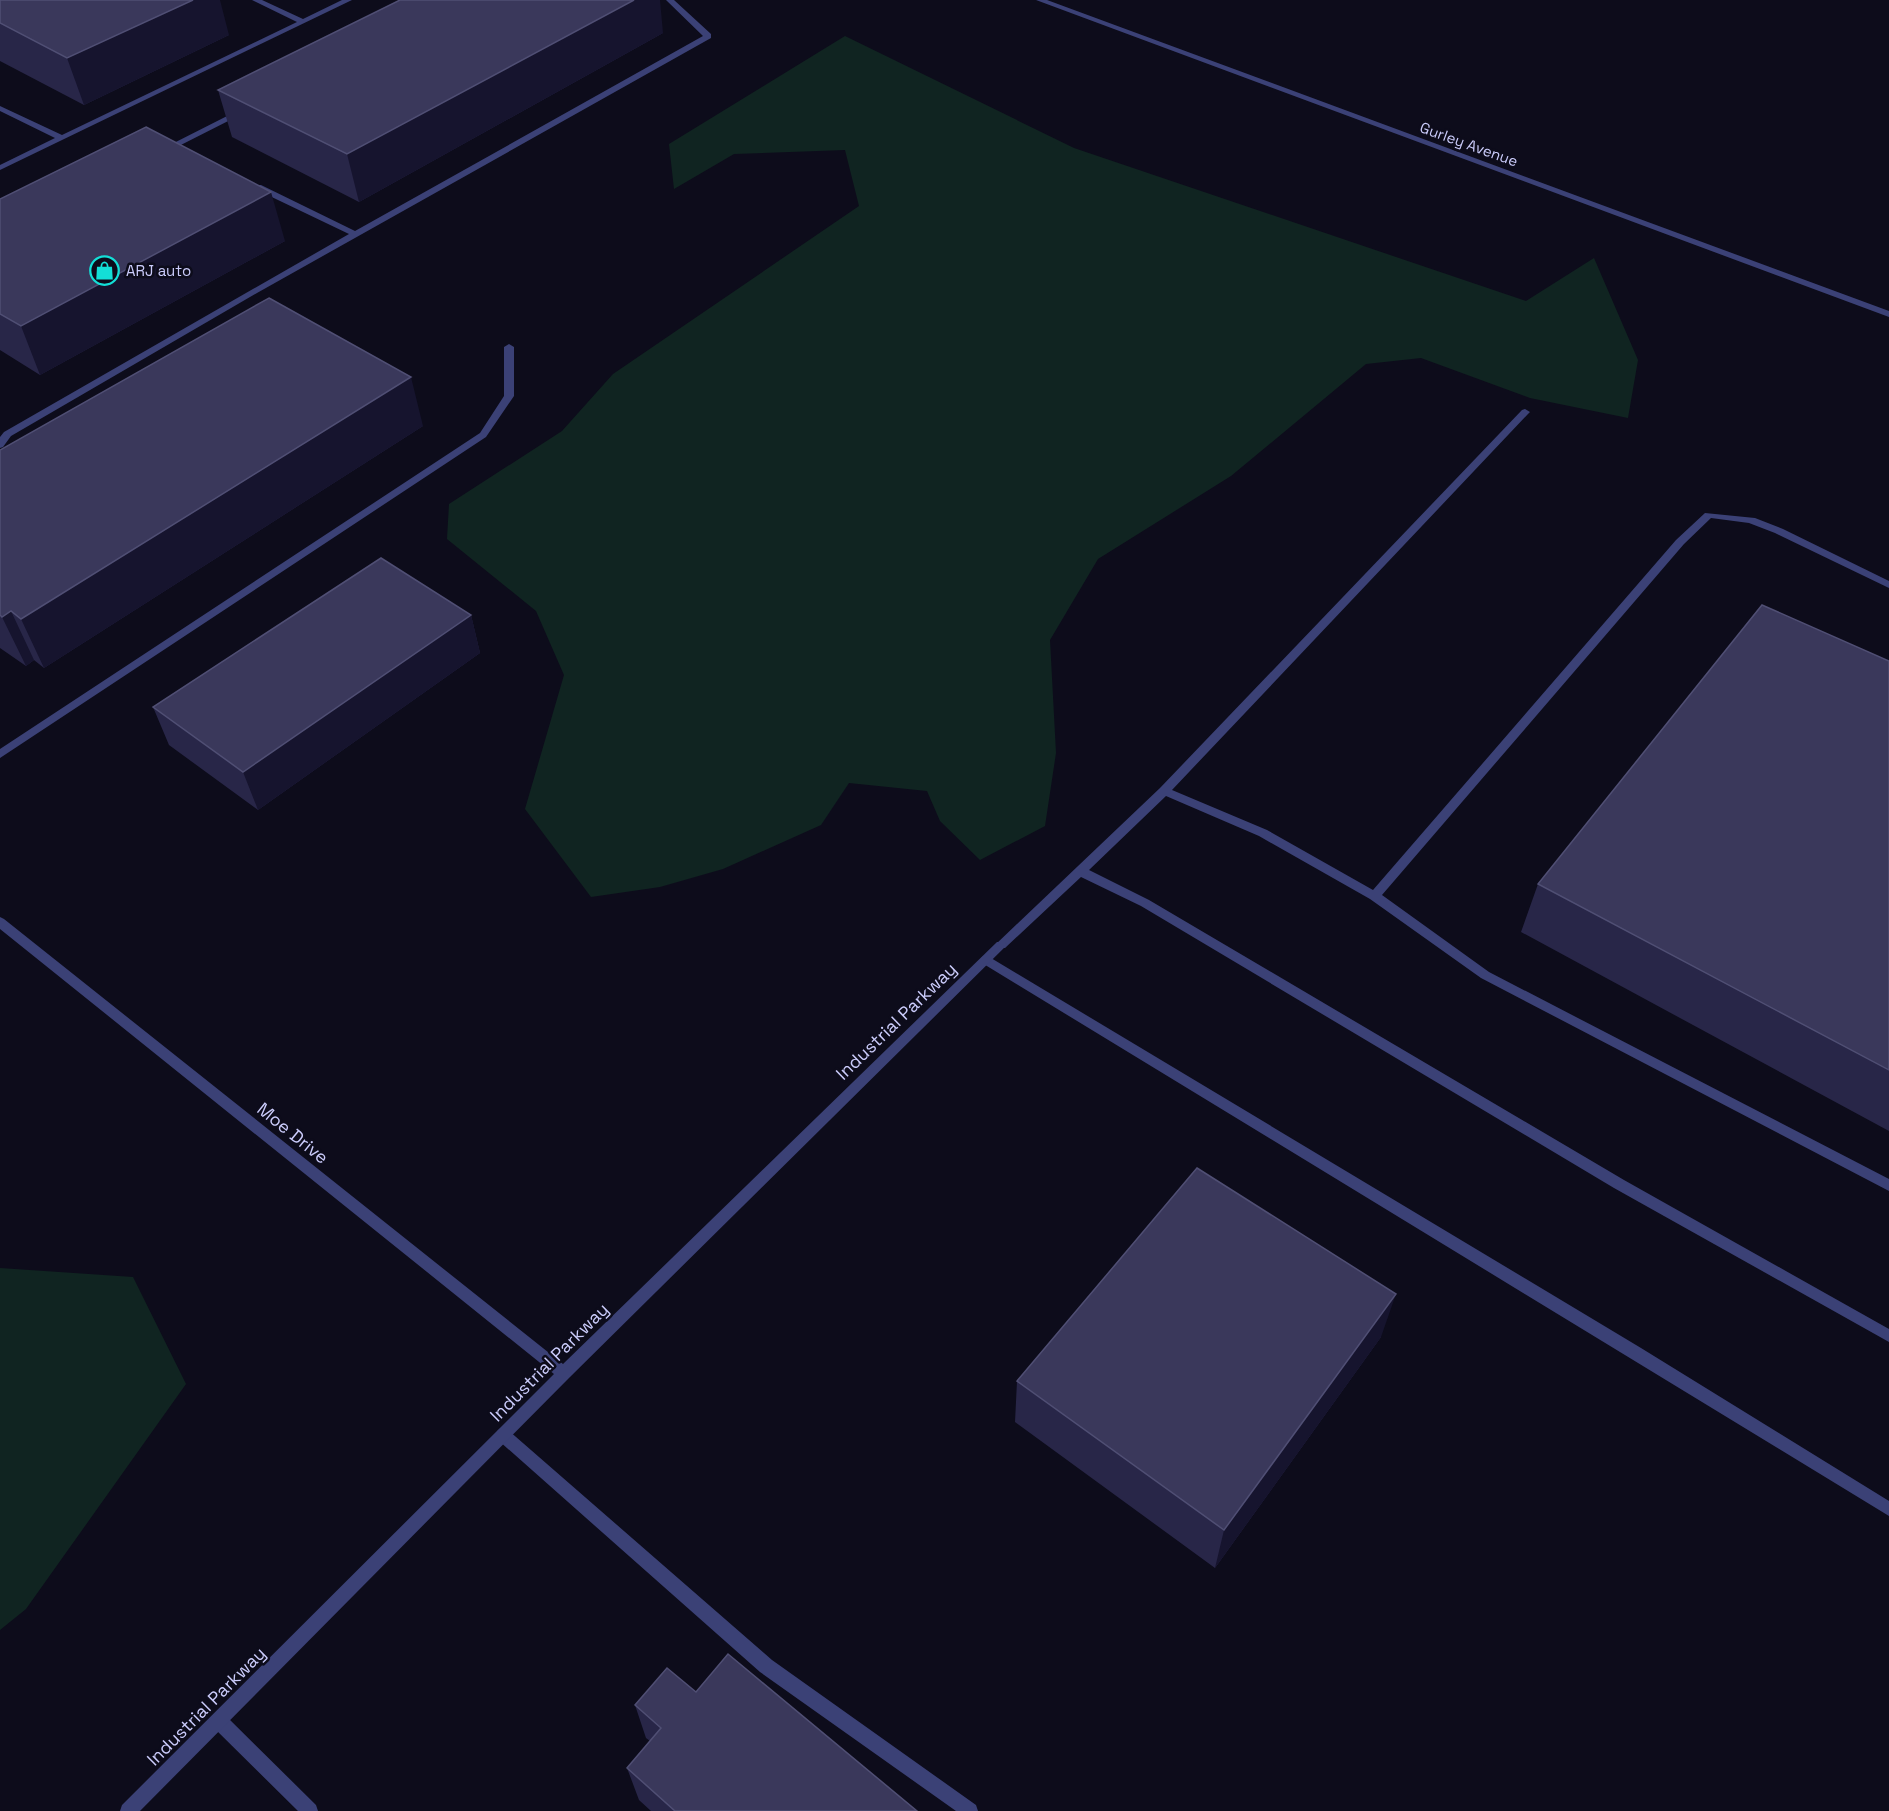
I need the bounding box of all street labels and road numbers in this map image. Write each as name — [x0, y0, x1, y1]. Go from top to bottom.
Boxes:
street label: Gurley Avenue — [1417, 117, 1521, 171]
street label: Industrial Parkway — [831, 957, 961, 1085]
street label: Moe Drive — [253, 1097, 333, 1169]
street label: Industrial Parkway — [485, 1298, 613, 1426]
street label: Industrial Parkway — [142, 1642, 270, 1770]

